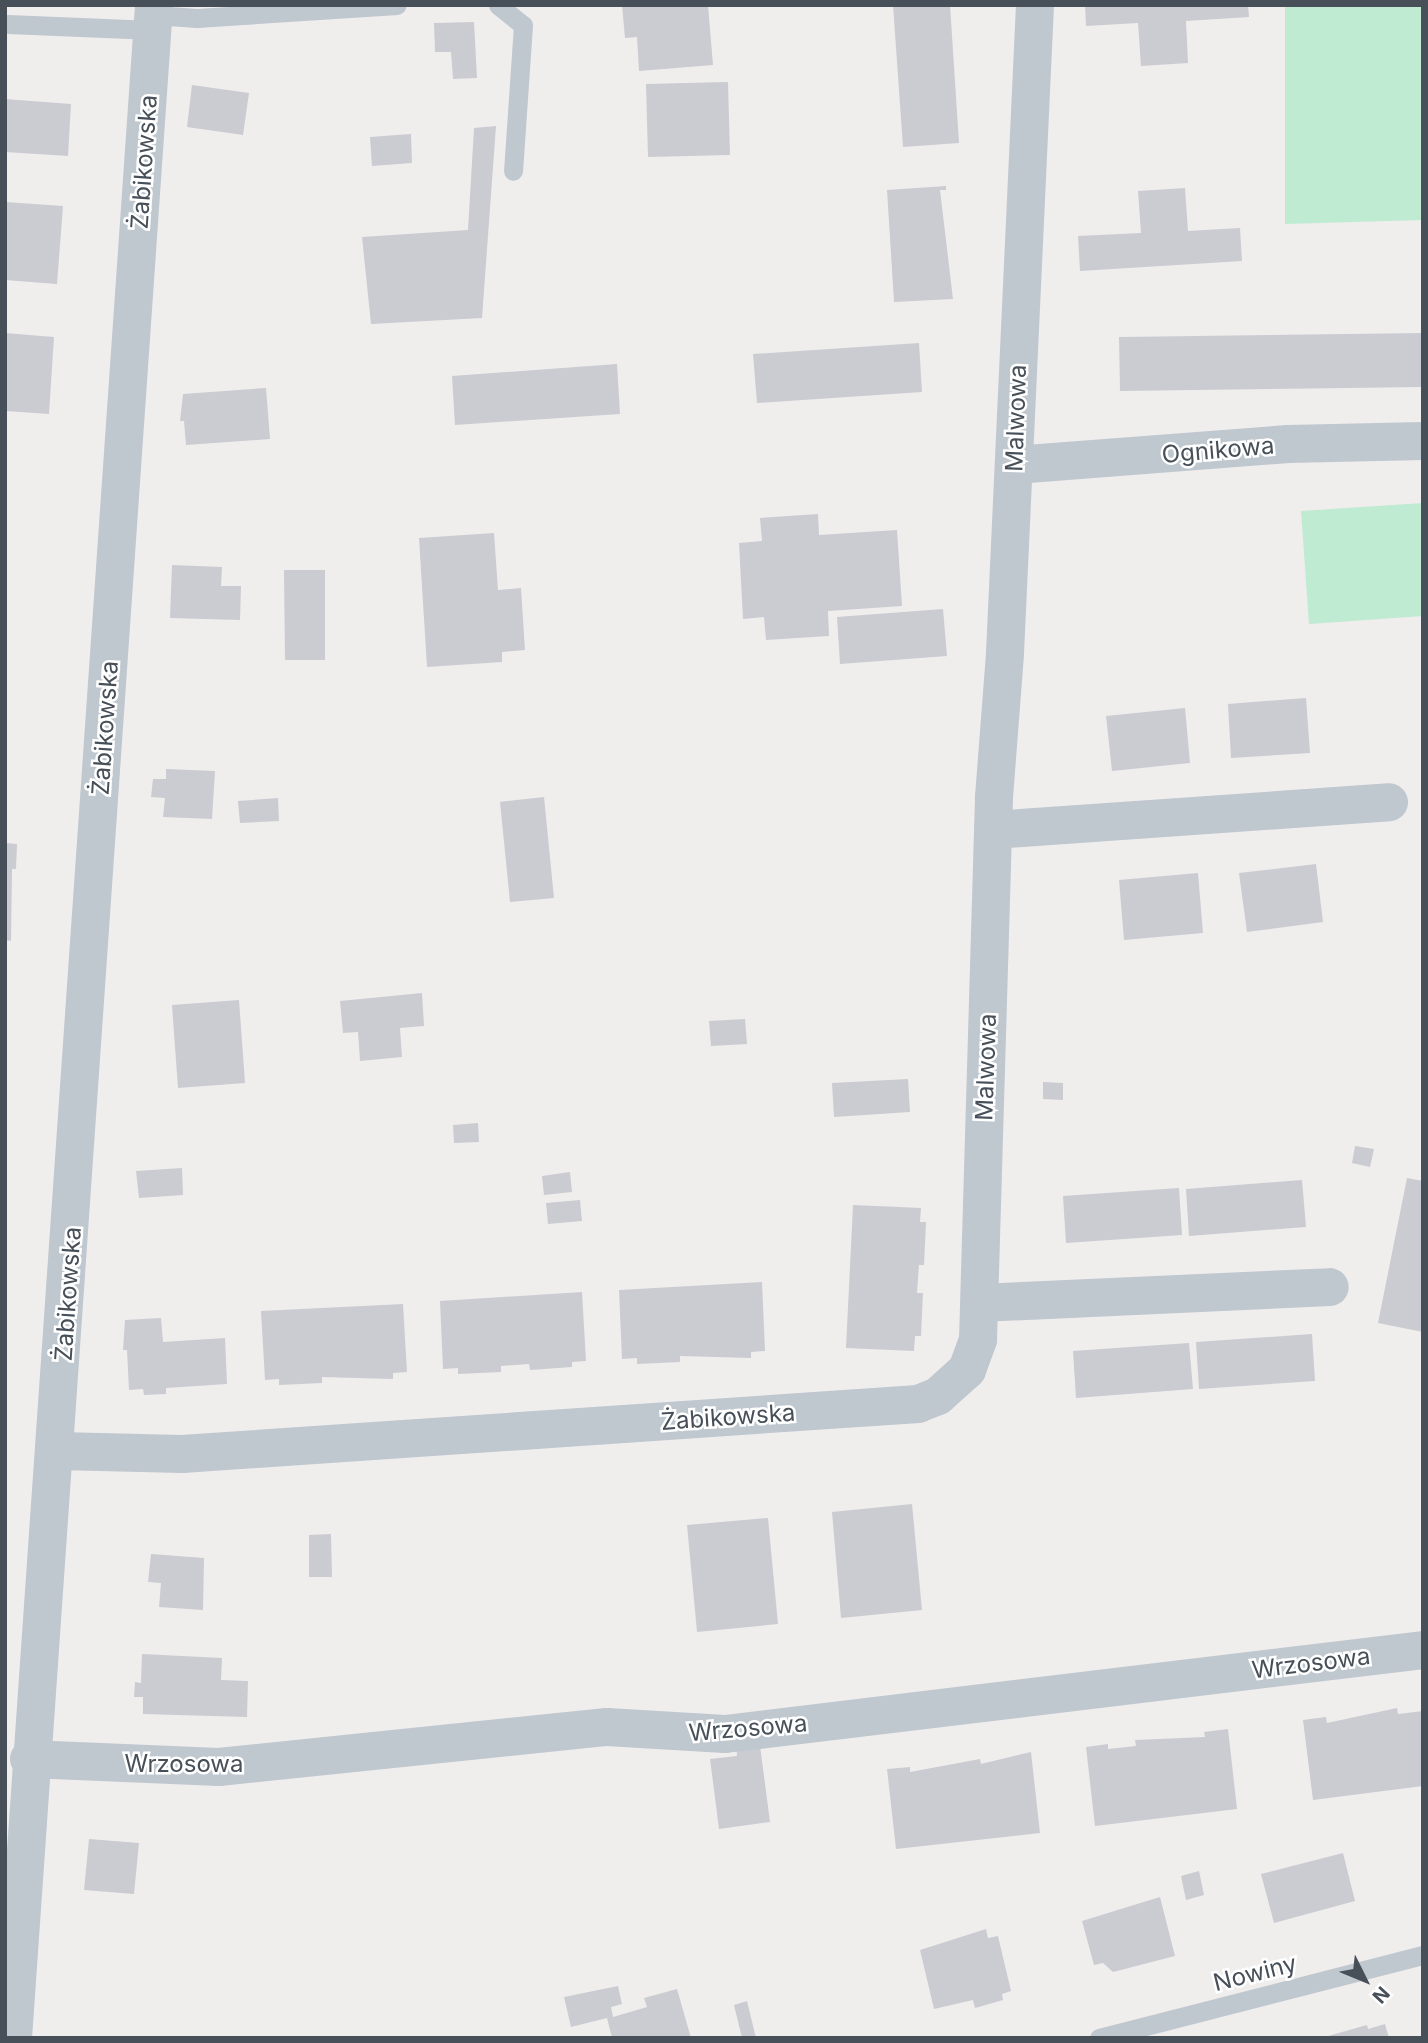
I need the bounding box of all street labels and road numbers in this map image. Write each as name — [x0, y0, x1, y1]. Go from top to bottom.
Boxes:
street label: Żabikowska — [125, 94, 163, 230]
street label: Malwowa — [1000, 364, 1032, 472]
street label: Ognikowa — [1161, 431, 1275, 469]
street label: Żabikowska — [86, 660, 124, 796]
street label: Malwowa — [970, 1013, 1002, 1121]
street label: Żabikowska — [49, 1226, 87, 1362]
street label: Żabikowska — [660, 1398, 796, 1436]
street label: Wrzosowa — [1250, 1641, 1372, 1685]
street label: Wrzosowa — [688, 1708, 808, 1748]
street label: Wrzosowa — [125, 1750, 243, 1778]
street label: Nowiny — [1210, 1949, 1300, 1997]

